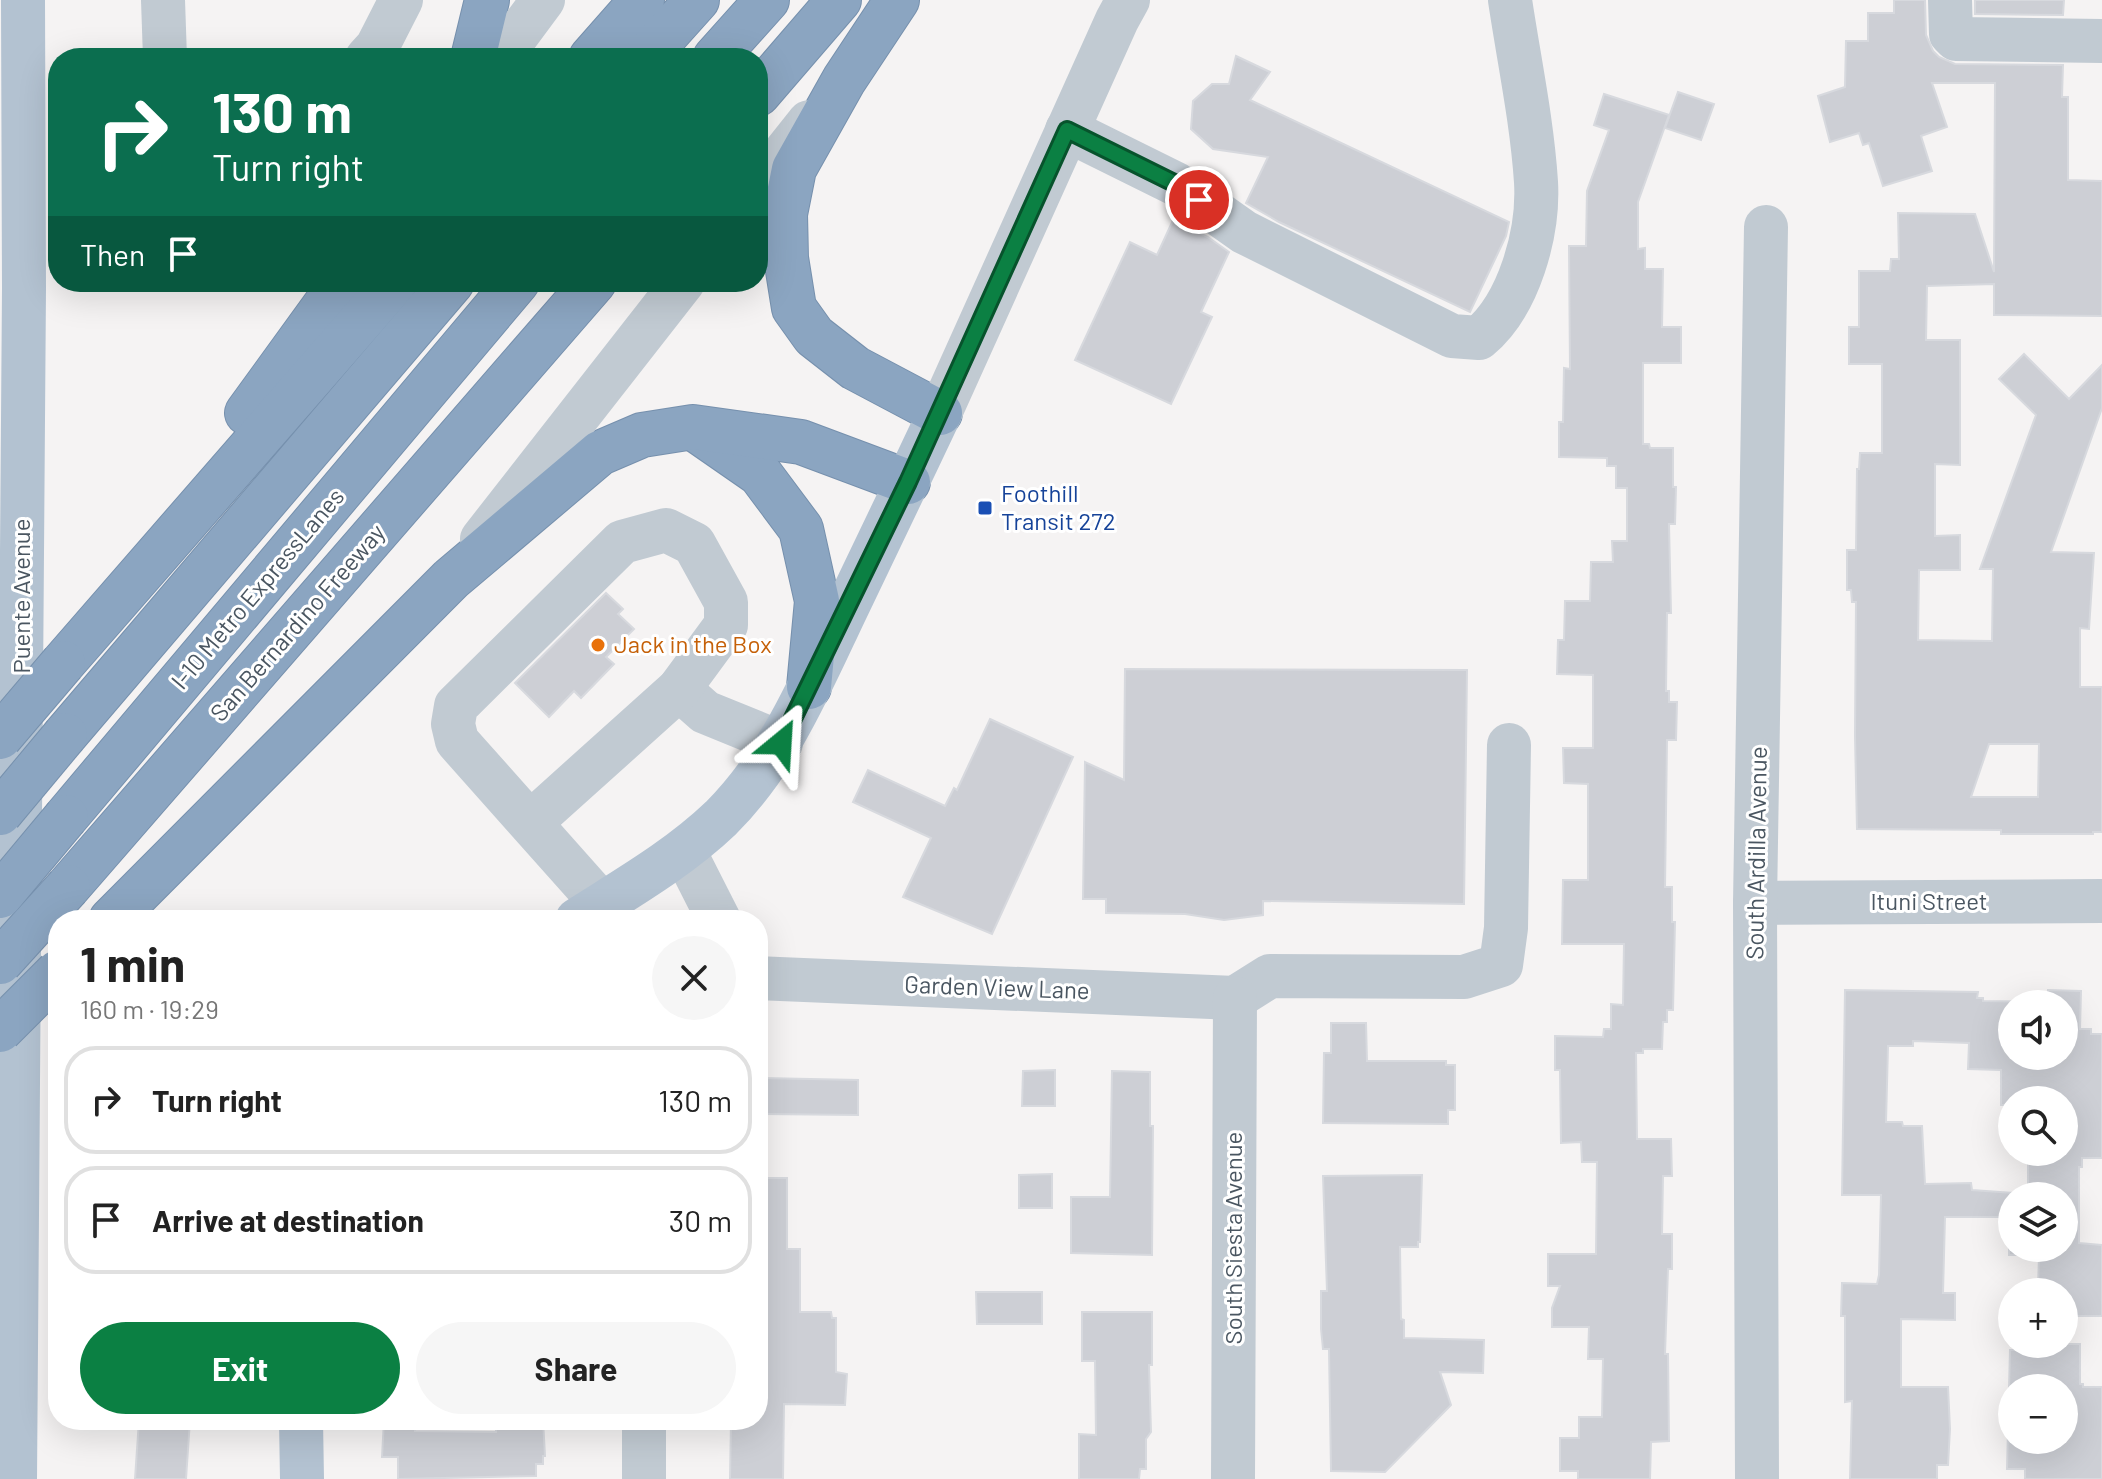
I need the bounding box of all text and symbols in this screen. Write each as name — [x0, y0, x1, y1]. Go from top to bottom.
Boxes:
text: 130 m — [212, 77, 352, 144]
icon: right — [80, 80, 184, 184]
text: Turn right — [212, 145, 364, 188]
pin — [1165, 166, 1233, 234]
icon: arrive — [1177, 178, 1221, 222]
icon: arrive — [161, 232, 205, 276]
text: Then — [80, 236, 145, 272]
place label: Foothill Transit 272 — [1001, 478, 1116, 535]
street label: I-10 Metro ExpressLanes — [164, 482, 349, 694]
marker: Foothill Transit 272 — [976, 499, 994, 517]
street label: Puente Avenue — [6, 518, 35, 674]
street label: San Bernardino Freeway — [203, 518, 390, 727]
place label: Jack in the Box — [614, 629, 772, 658]
marker: Jack in the Box — [589, 636, 607, 654]
position arrow — [739, 701, 823, 785]
street label: South Ardilla Avenue — [1739, 746, 1772, 960]
street label: Ituni Street — [1870, 886, 1988, 915]
text: 1 min — [80, 934, 185, 992]
button: close — [652, 936, 736, 1020]
street label: Garden View Lane — [904, 969, 1090, 1004]
map controls — [1998, 990, 2078, 1454]
button: sound — [1998, 990, 2078, 1070]
text: 160 m · 19:29 — [80, 993, 219, 1024]
icon: right — [84, 1078, 128, 1122]
text: Turn right — [152, 1082, 282, 1118]
text: 130 m — [658, 1082, 732, 1118]
button: search — [1998, 1086, 2078, 1166]
street label: South Siesta Avenue — [1218, 1132, 1247, 1344]
button: layers — [1998, 1182, 2078, 1262]
icon: arrive — [84, 1198, 128, 1242]
text: Arrive at destination — [152, 1202, 424, 1238]
text: 30 m — [669, 1202, 732, 1238]
button: + — [1998, 1278, 2078, 1358]
button: Exit — [80, 1322, 400, 1414]
button: Share — [416, 1322, 736, 1414]
button: − — [1998, 1374, 2078, 1454]

